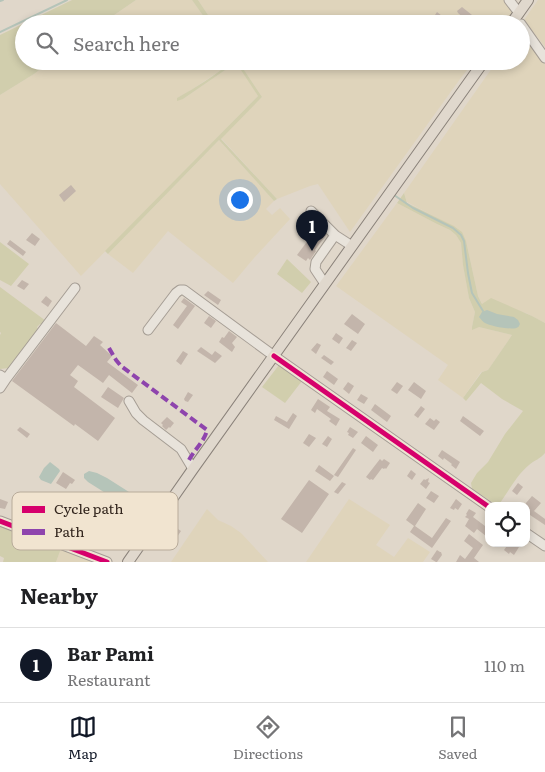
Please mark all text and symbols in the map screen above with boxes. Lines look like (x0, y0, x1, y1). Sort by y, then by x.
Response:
search box (15, 15, 530, 70)
icon: search (33, 29, 61, 57)
text: Search here (73, 29, 180, 57)
your location (227, 187, 253, 213)
pin: 1 (296, 210, 328, 251)
legend (12, 492, 178, 550)
text: Cycle path (54, 498, 123, 518)
map controls (485, 502, 530, 547)
button: locate (485, 502, 530, 547)
text: Path (54, 521, 84, 541)
text: Nearby (20, 579, 98, 610)
text: Bar Pami (67, 639, 154, 667)
text: 1 (33, 653, 39, 677)
text: 110 m (484, 653, 525, 677)
text: Restaurant (67, 667, 151, 691)
tab: Map (68, 713, 98, 763)
tab: Directions (233, 713, 303, 763)
tab: Saved (438, 713, 477, 763)

